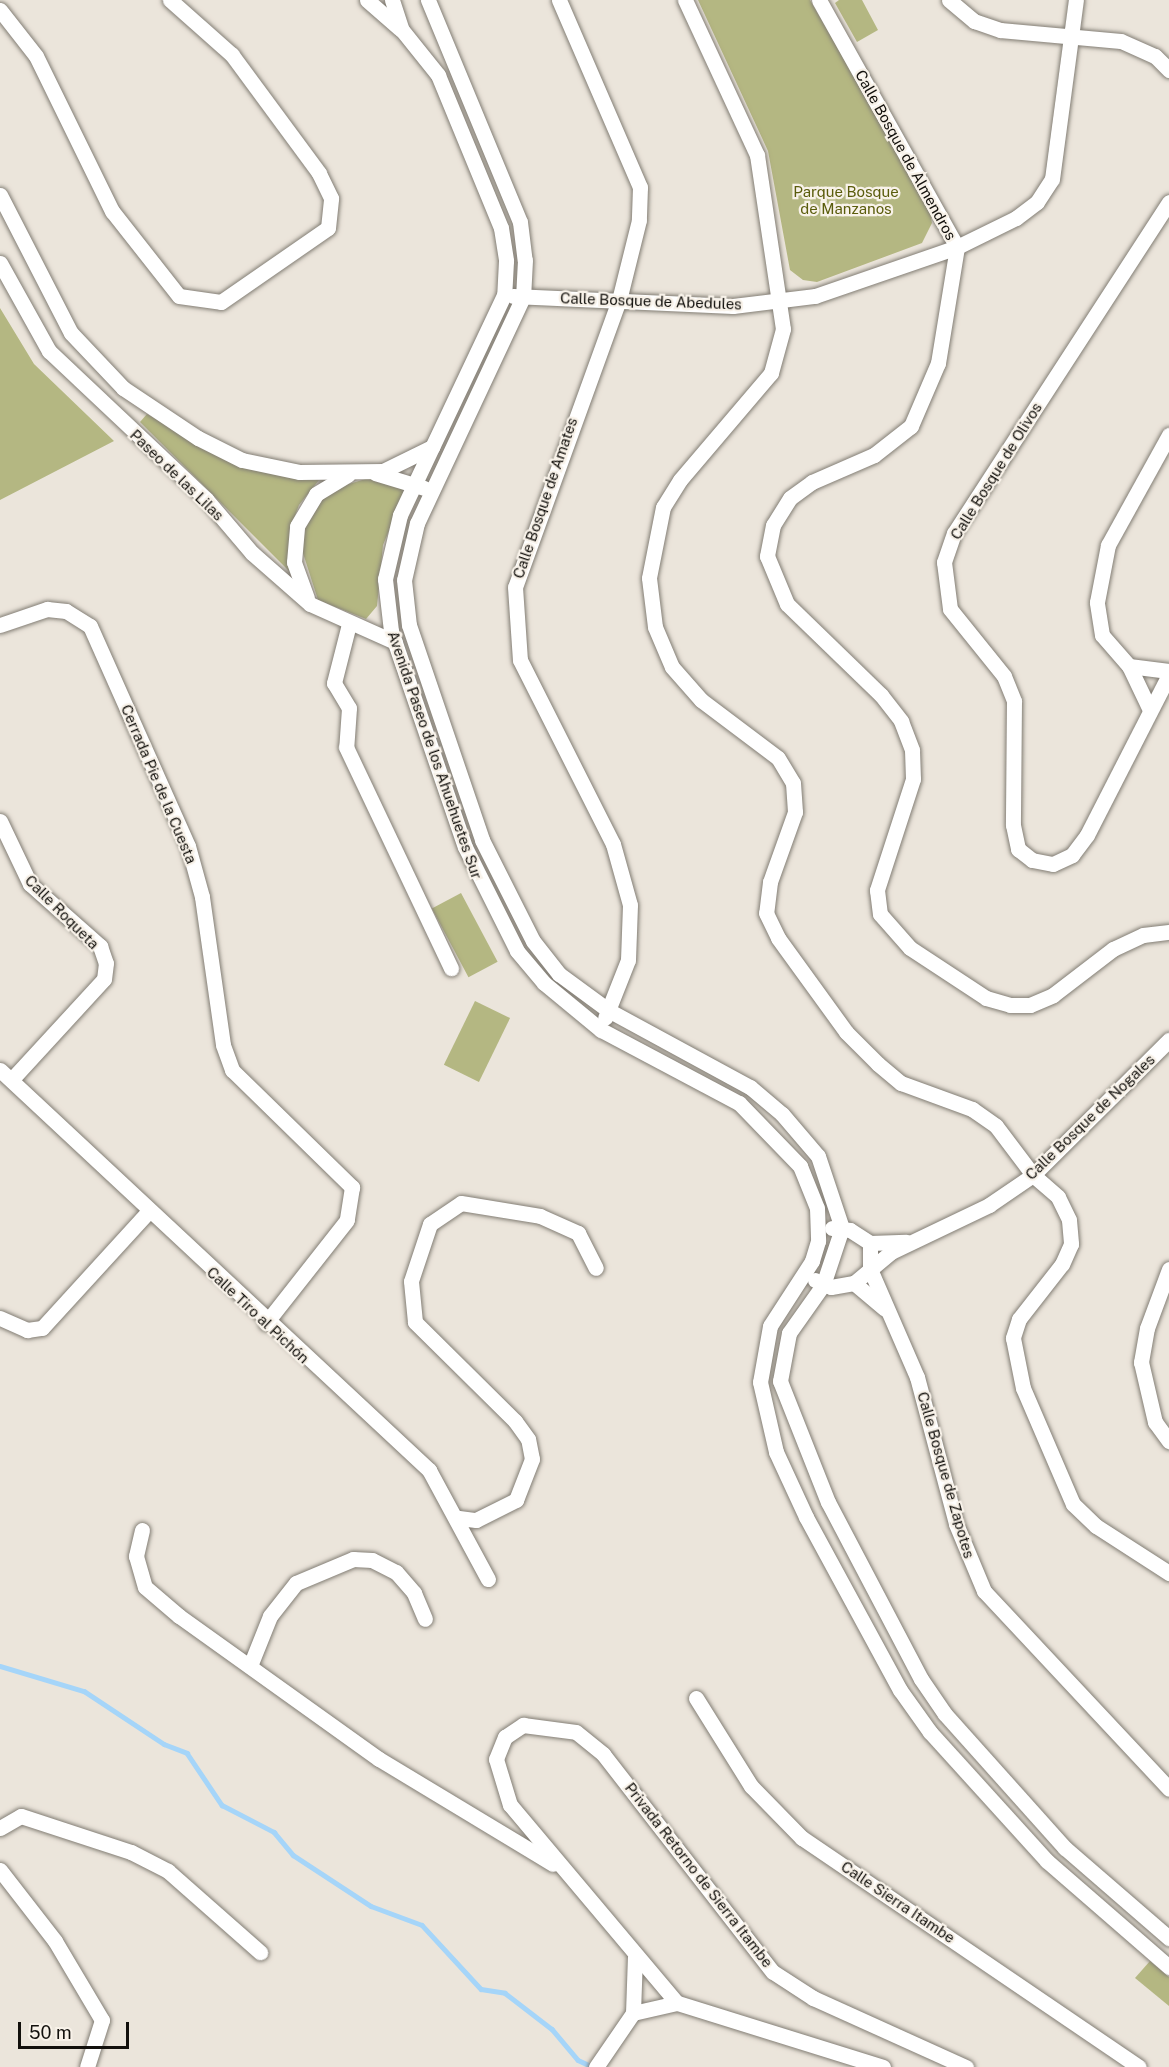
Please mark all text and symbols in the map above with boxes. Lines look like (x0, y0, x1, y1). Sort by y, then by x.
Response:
street label: Calle Bosque de Almendros (852, 67, 960, 243)
park label: Parque Bosque de Manzanos (793, 182, 899, 217)
street label: Calle Bosque de Abedules (560, 289, 742, 313)
street label: Calle Bosque de Olivos (946, 399, 1046, 543)
street label: Calle Bosque de Amates (509, 415, 581, 581)
street label: Paseo de las Lilas (126, 426, 228, 524)
street label: Avenida Paseo de los Ahuehuetes Sur (384, 628, 486, 882)
street label: Cerrada Pie de la Cuesta (117, 702, 201, 866)
street label: Calle Roqueta (21, 871, 103, 953)
street label: Calle Bosque de Nogales (1021, 1050, 1159, 1184)
street label: Calle Tiro al Pichón (203, 1263, 313, 1367)
street label: Calle Bosque de Zapotes (914, 1389, 978, 1561)
street label: Privada Retorno de Sierra Itambe (621, 1779, 777, 1971)
street label: Calle Sierra Itambe (838, 1857, 958, 1947)
scale bar (21, 2010, 132, 2048)
text: 50 m (29, 2022, 72, 2043)

